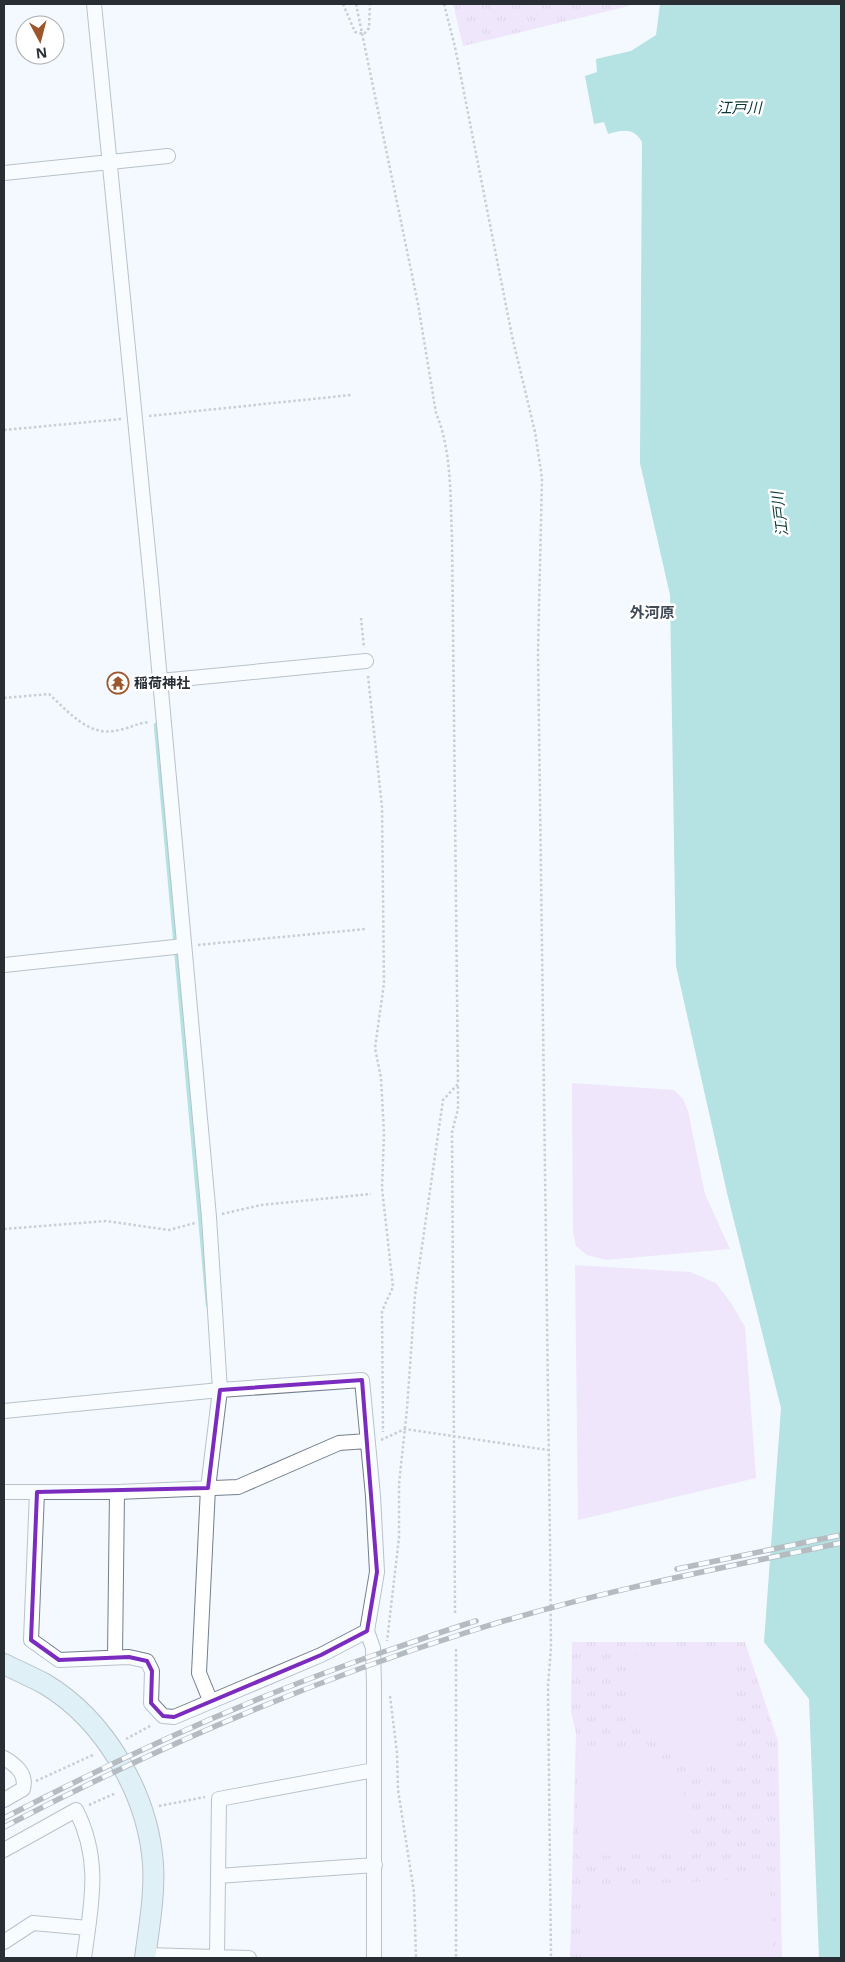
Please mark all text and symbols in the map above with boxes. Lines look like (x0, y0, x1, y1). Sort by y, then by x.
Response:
north arrow (15, 15, 65, 65)
text: N (35, 43, 48, 64)
water label: 江戸川 (716, 97, 763, 117)
water label: 江戸川 (766, 489, 792, 538)
district label: 外河原 (629, 602, 675, 622)
temple icon: 稲荷神社 (106, 671, 130, 695)
place label: 稲荷神社 (134, 673, 190, 692)

